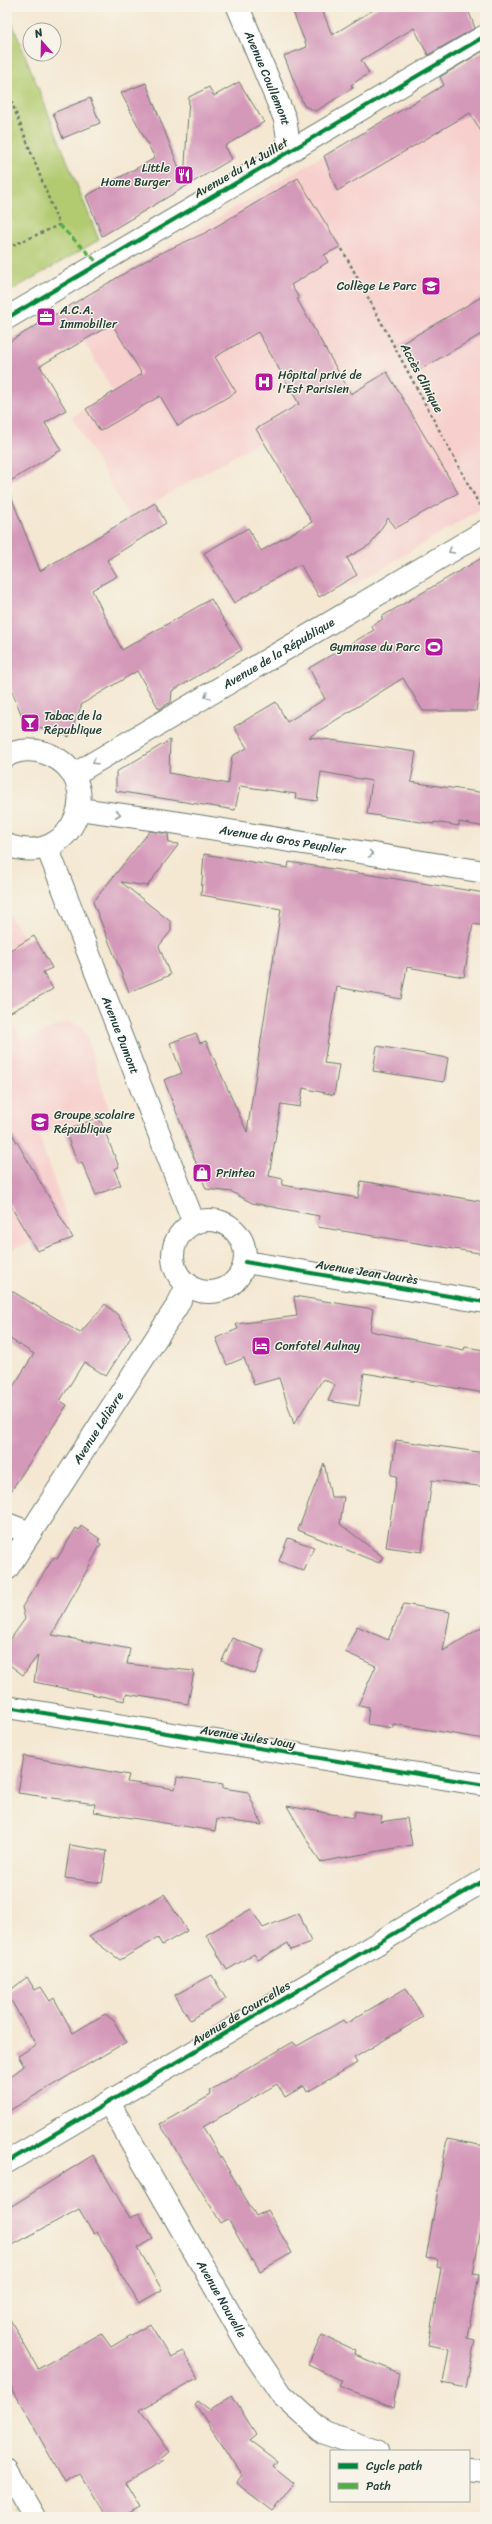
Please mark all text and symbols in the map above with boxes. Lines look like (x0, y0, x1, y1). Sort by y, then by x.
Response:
north arrow (22, 22, 62, 62)
text: N (31, 23, 46, 44)
street label: Avenue Coullemont (238, 26, 297, 127)
street label: Avenue du 14 Juillet (189, 131, 294, 205)
place label: Little Home Burger (101, 157, 171, 193)
restaurant icon: Little Home Burger (173, 164, 195, 186)
place label: Collège Le Parc (337, 275, 417, 297)
school or university icon: Collège Le Parc (420, 275, 442, 297)
place label: A.C.A. Immobilier (59, 299, 118, 335)
office icon: A.C.A. Immobilier (35, 306, 57, 328)
street label: Accès Clinique (394, 338, 450, 417)
place label: Hôpital privé de l'Est Parisien (278, 364, 362, 400)
hospital icon: Hôpital privé de l'Est Parisien (253, 371, 275, 393)
one-way arrow (448, 546, 455, 553)
street label: Avenue de la République (217, 611, 339, 696)
place label: Gymnase du Parc (330, 636, 420, 658)
sports icon: Gymnase du Parc (423, 636, 445, 658)
one-way arrow (204, 691, 211, 698)
place label: Tabac de la République (44, 705, 102, 741)
bar icon: Tabac de la République (19, 712, 41, 734)
one-way arrow (92, 757, 99, 765)
one-way arrow (115, 810, 121, 819)
street label: Avenue du Gros Peuplier (217, 819, 349, 861)
one-way arrow (368, 849, 374, 858)
street label: Avenue Dumont (95, 992, 146, 1077)
place label: Groupe scolaire République (54, 1104, 135, 1140)
school or university icon: Groupe scolaire République (29, 1111, 51, 1133)
shop icon: Printea (191, 1162, 213, 1184)
place label: Printea (216, 1162, 255, 1184)
street label: Avenue Jean Jaurès (313, 1253, 420, 1291)
hotel icon: Confotel Aulnay (250, 1335, 272, 1357)
place label: Confotel Aulnay (275, 1335, 361, 1357)
street label: Avenue Lelièvre (66, 1387, 130, 1469)
street label: Avenue Jules Jouy (198, 1718, 298, 1755)
street label: Avenue de Courcelles (186, 1974, 295, 2052)
street label: Avenue Nouvelle (190, 2255, 253, 2342)
legend (330, 2450, 470, 2502)
text: Cycle path (366, 2455, 422, 2477)
text: Path (366, 2475, 391, 2497)

